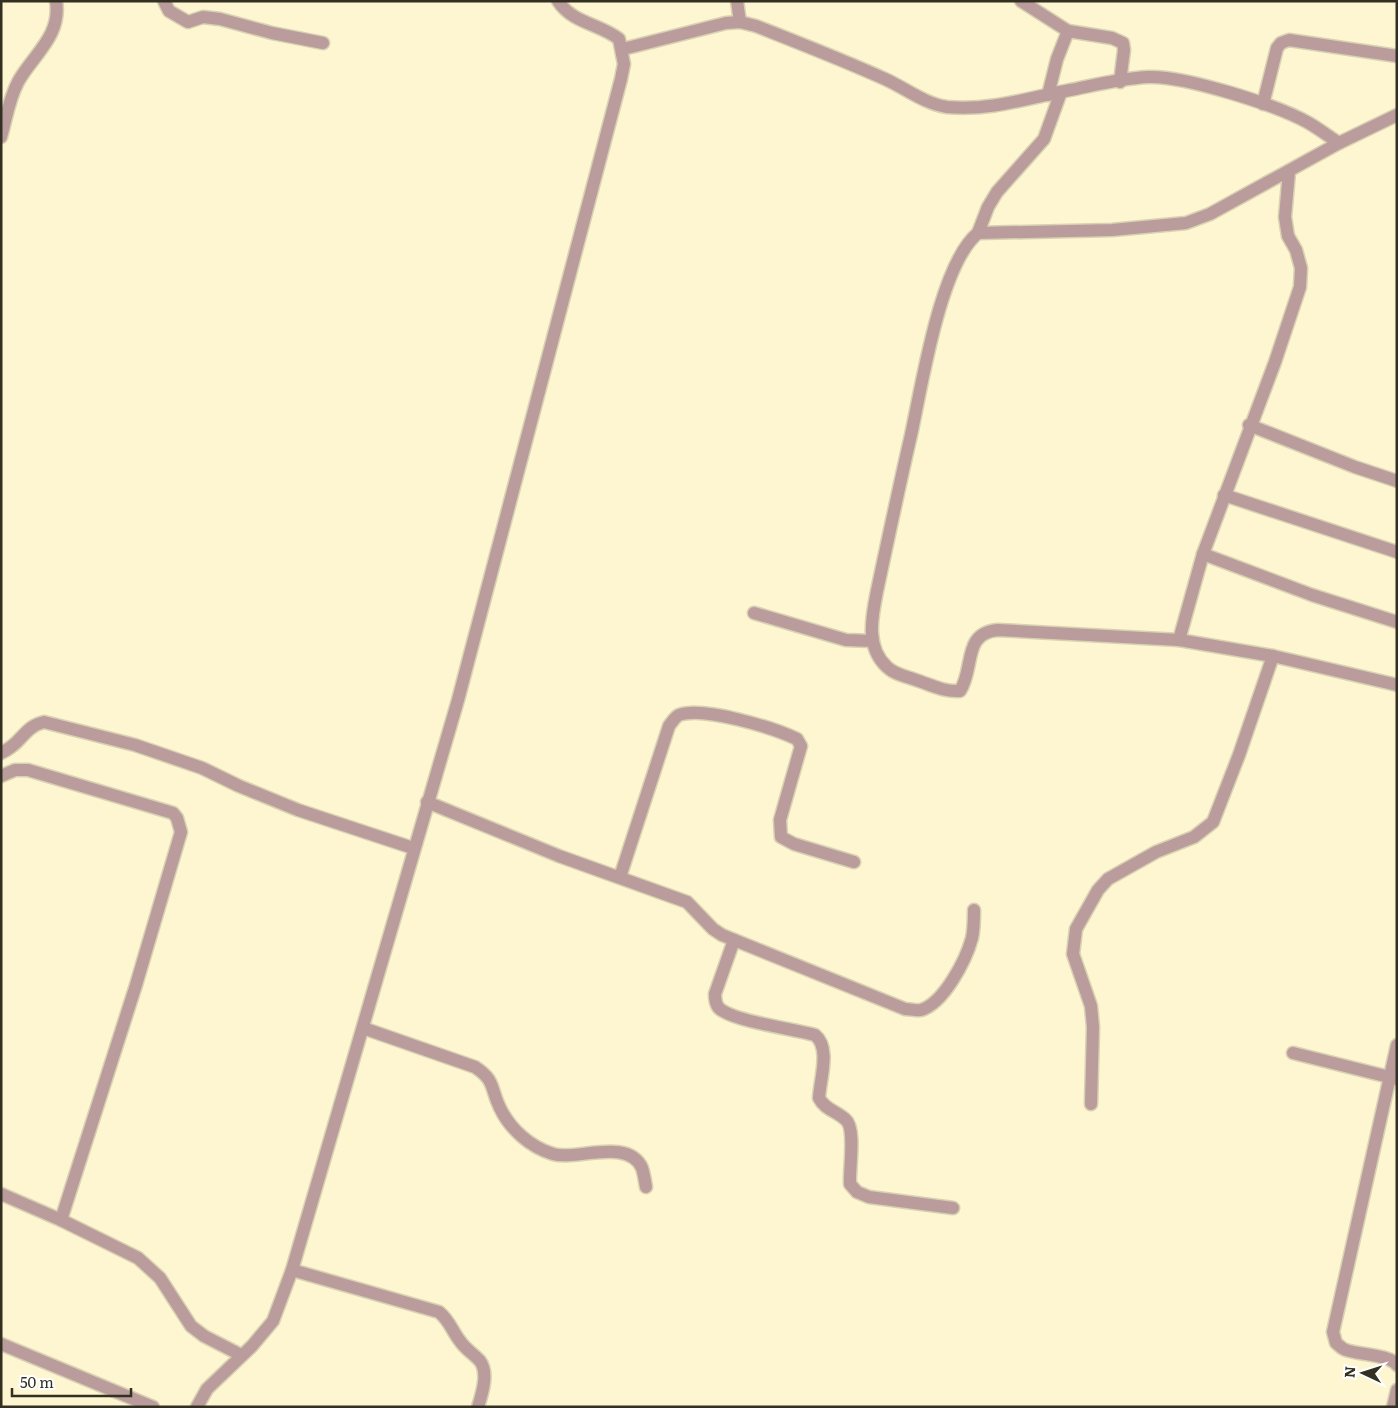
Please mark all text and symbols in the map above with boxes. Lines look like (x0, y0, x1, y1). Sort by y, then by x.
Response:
north arrow (1338, 1348, 1388, 1398)
text: N (1339, 1365, 1359, 1379)
scale bar (12, 1366, 131, 1398)
text: 50 m (20, 1370, 54, 1393)

